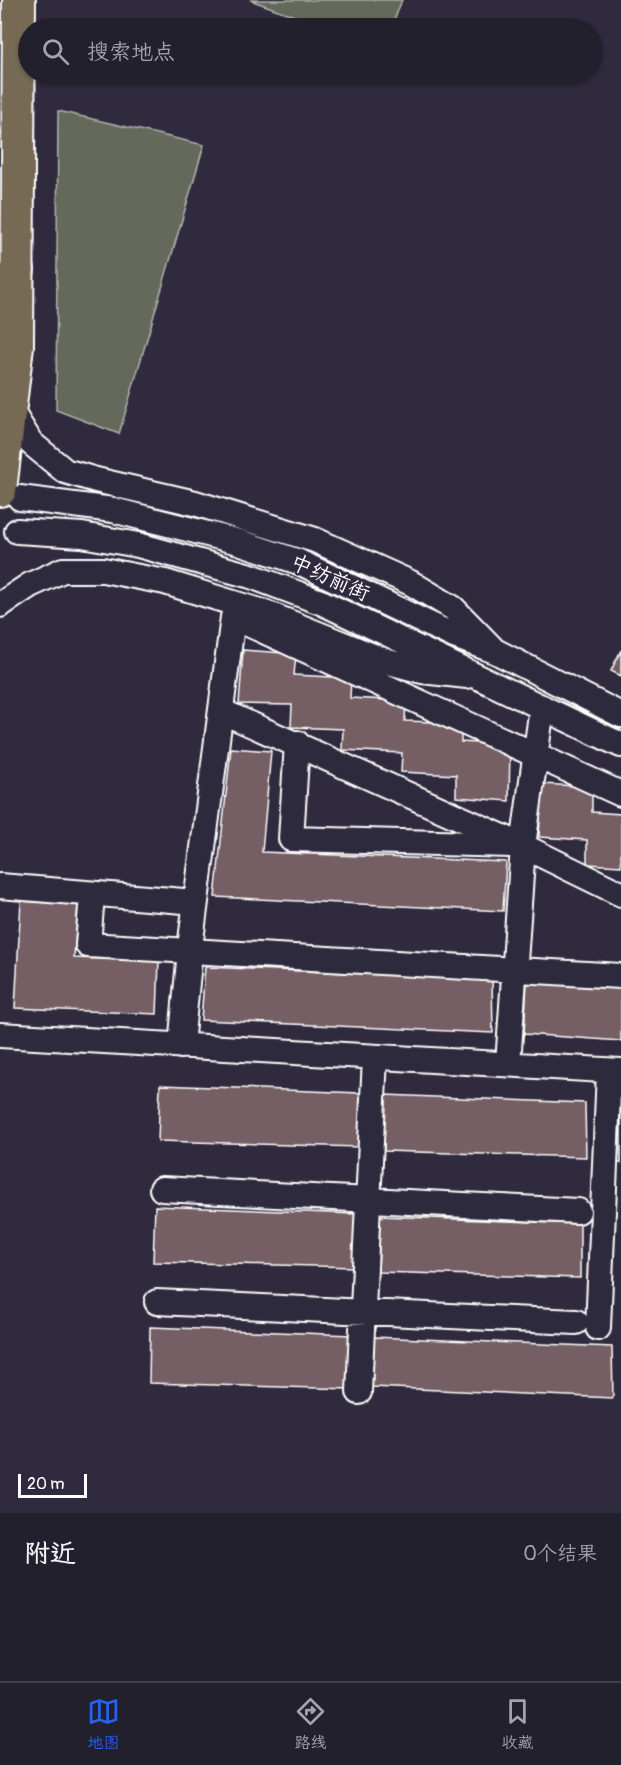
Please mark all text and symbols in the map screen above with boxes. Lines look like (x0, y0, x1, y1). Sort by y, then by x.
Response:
search box (18, 18, 603, 84)
icon: search (39, 35, 72, 68)
text: 搜索地点 (87, 38, 175, 66)
street label: 中纺前街 (286, 549, 374, 607)
scale bar (18, 1471, 87, 1498)
text: 20 m (27, 1474, 65, 1494)
text: 附近 (24, 1538, 76, 1570)
text: 0个结果 (523, 1541, 597, 1566)
tab: 地图 (87, 1695, 120, 1753)
tab: 路线 (294, 1695, 327, 1753)
tab: 收藏 (501, 1695, 534, 1753)

